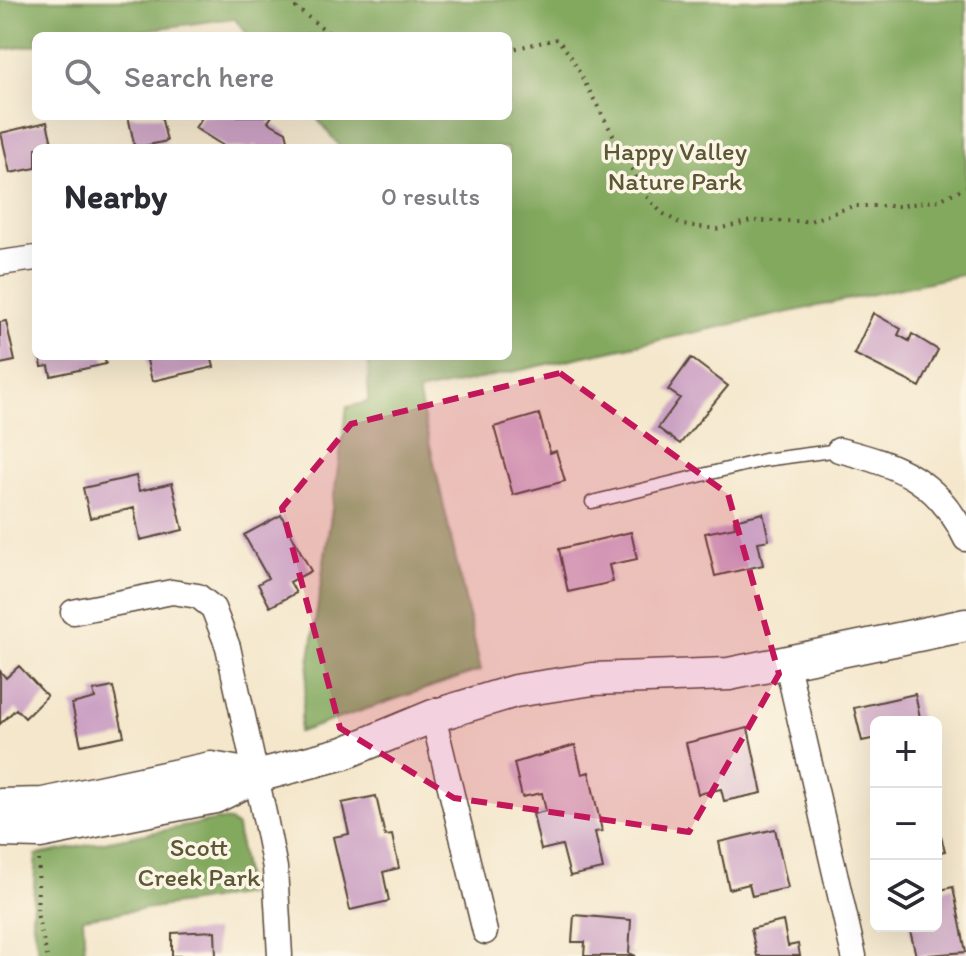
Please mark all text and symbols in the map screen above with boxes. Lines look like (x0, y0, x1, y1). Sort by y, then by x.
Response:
search box (32, 32, 512, 120)
icon: search (60, 54, 104, 98)
text: Search here (124, 58, 274, 95)
park label: Happy Valley Nature Park (603, 135, 747, 197)
text: Nearby (64, 176, 167, 217)
text: 0 results (381, 180, 480, 212)
map controls (870, 716, 942, 932)
button: + (870, 716, 942, 788)
button: − (870, 788, 942, 860)
park label: Scott Creek Park (138, 831, 261, 893)
button: layers (870, 860, 942, 932)

